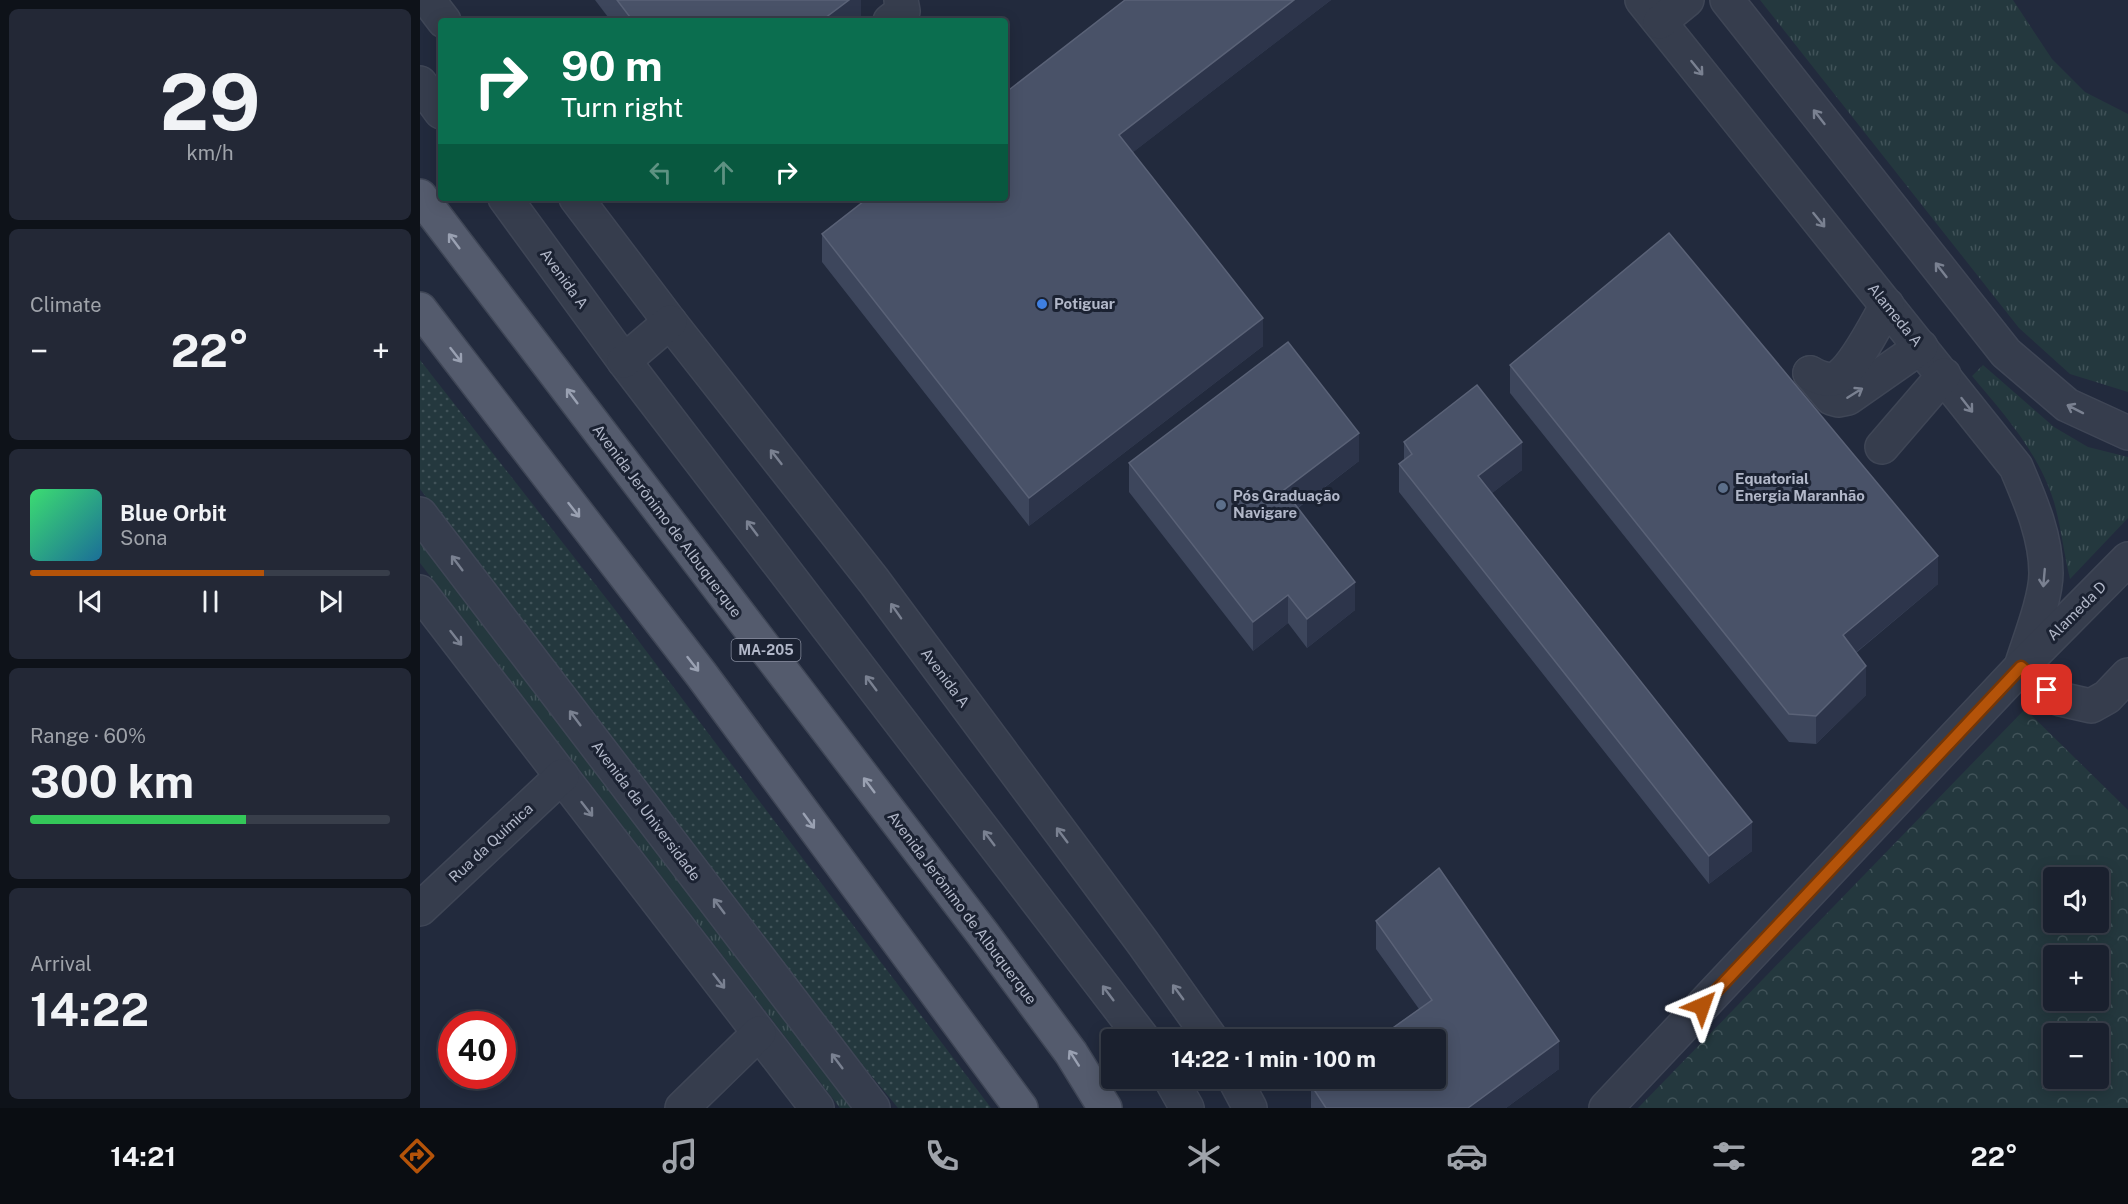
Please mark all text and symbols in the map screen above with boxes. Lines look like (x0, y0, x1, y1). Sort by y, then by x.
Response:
text: 90 m (561, 41, 663, 90)
icon: right (462, 42, 540, 120)
text: 29 (160, 56, 260, 148)
one-way arrow (1690, 60, 1703, 76)
text: Turn right (561, 91, 684, 123)
one-way arrow (1813, 109, 1826, 125)
text: km/h (186, 141, 234, 165)
icon: left (644, 156, 677, 189)
icon: ahead (707, 156, 740, 189)
icon: right (770, 156, 803, 189)
one-way arrow (1812, 212, 1825, 228)
one-way arrow (448, 233, 461, 249)
street label: Avenida A (537, 246, 592, 312)
one-way arrow (1934, 262, 1947, 278)
street label: Alameda A (1865, 280, 1926, 350)
text: Climate (30, 293, 102, 317)
place label: Potiguar (1054, 295, 1115, 312)
marker: Potiguar (1035, 297, 1049, 311)
text: 22° (171, 324, 249, 377)
text: − (30, 332, 48, 370)
text: + (372, 332, 390, 370)
one-way arrow (449, 347, 462, 363)
one-way arrow (1846, 387, 1863, 399)
one-way arrow (566, 389, 579, 405)
one-way arrow (1961, 396, 1974, 412)
one-way arrow (2067, 403, 2084, 415)
street label: Avenida Jerônimo de Albuquerque (589, 421, 745, 620)
one-way arrow (770, 449, 783, 465)
place label: Equatorial Energia Maranhão (1735, 470, 1865, 504)
marker: Equatorial Energia Maranhão (1716, 481, 1730, 495)
place label: Pós Graduação Navigare (1233, 487, 1340, 521)
marker: Pós Graduação Navigare (1214, 498, 1228, 512)
text: Blue Orbit (120, 500, 227, 526)
one-way arrow (568, 502, 581, 518)
one-way arrow (746, 521, 759, 537)
text: Sona (120, 526, 167, 550)
one-way arrow (451, 555, 463, 571)
one-way arrow (2038, 567, 2049, 587)
street label: Alameda D (2044, 578, 2110, 644)
icon: previous (74, 585, 107, 618)
icon: pause (194, 585, 227, 618)
icon: next (314, 585, 347, 618)
one-way arrow (890, 604, 902, 620)
one-way arrow (449, 630, 462, 646)
road number: MA-205 (732, 639, 800, 661)
street label: Avenida A (918, 645, 973, 711)
one-way arrow (687, 656, 700, 672)
pin (2021, 664, 2072, 715)
icon: arrive (2030, 673, 2063, 706)
one-way arrow (865, 676, 877, 692)
one-way arrow (569, 710, 582, 726)
text: Range · 60% (30, 724, 146, 748)
street label: Avenida da Universidade (588, 738, 704, 884)
text: 300 km (30, 755, 194, 808)
one-way arrow (862, 777, 875, 793)
street label: Rua da Química (445, 800, 536, 886)
one-way arrow (581, 801, 594, 817)
street label: Avenida Jerônimo de Albuquerque (884, 808, 1040, 1007)
one-way arrow (803, 813, 816, 829)
one-way arrow (1056, 827, 1069, 843)
one-way arrow (983, 831, 996, 847)
map controls (2043, 867, 2109, 1089)
button: sound (2043, 867, 2109, 933)
one-way arrow (713, 899, 725, 915)
button: + (2043, 945, 2109, 1011)
text: Arrival (30, 952, 92, 976)
one-way arrow (712, 972, 725, 988)
position arrow (1670, 974, 1734, 1038)
text: 14:22 (30, 983, 149, 1036)
one-way arrow (1172, 984, 1184, 1000)
one-way arrow (1102, 985, 1115, 1001)
speed limit sign: 40 (438, 1011, 516, 1089)
button: − (2043, 1023, 2109, 1089)
text: 14:22 · 1 min · 100 m (1171, 1046, 1376, 1072)
one-way arrow (1068, 1050, 1081, 1067)
one-way arrow (831, 1054, 843, 1070)
icon: directions (396, 1135, 438, 1177)
icon: music (659, 1135, 701, 1177)
icon: phone (921, 1135, 963, 1177)
icon: climate (1183, 1135, 1225, 1177)
icon: car (1446, 1135, 1488, 1177)
icon: filters (1708, 1135, 1750, 1177)
text: 14:21 (110, 1140, 176, 1172)
text: 22° (1971, 1140, 2018, 1172)

